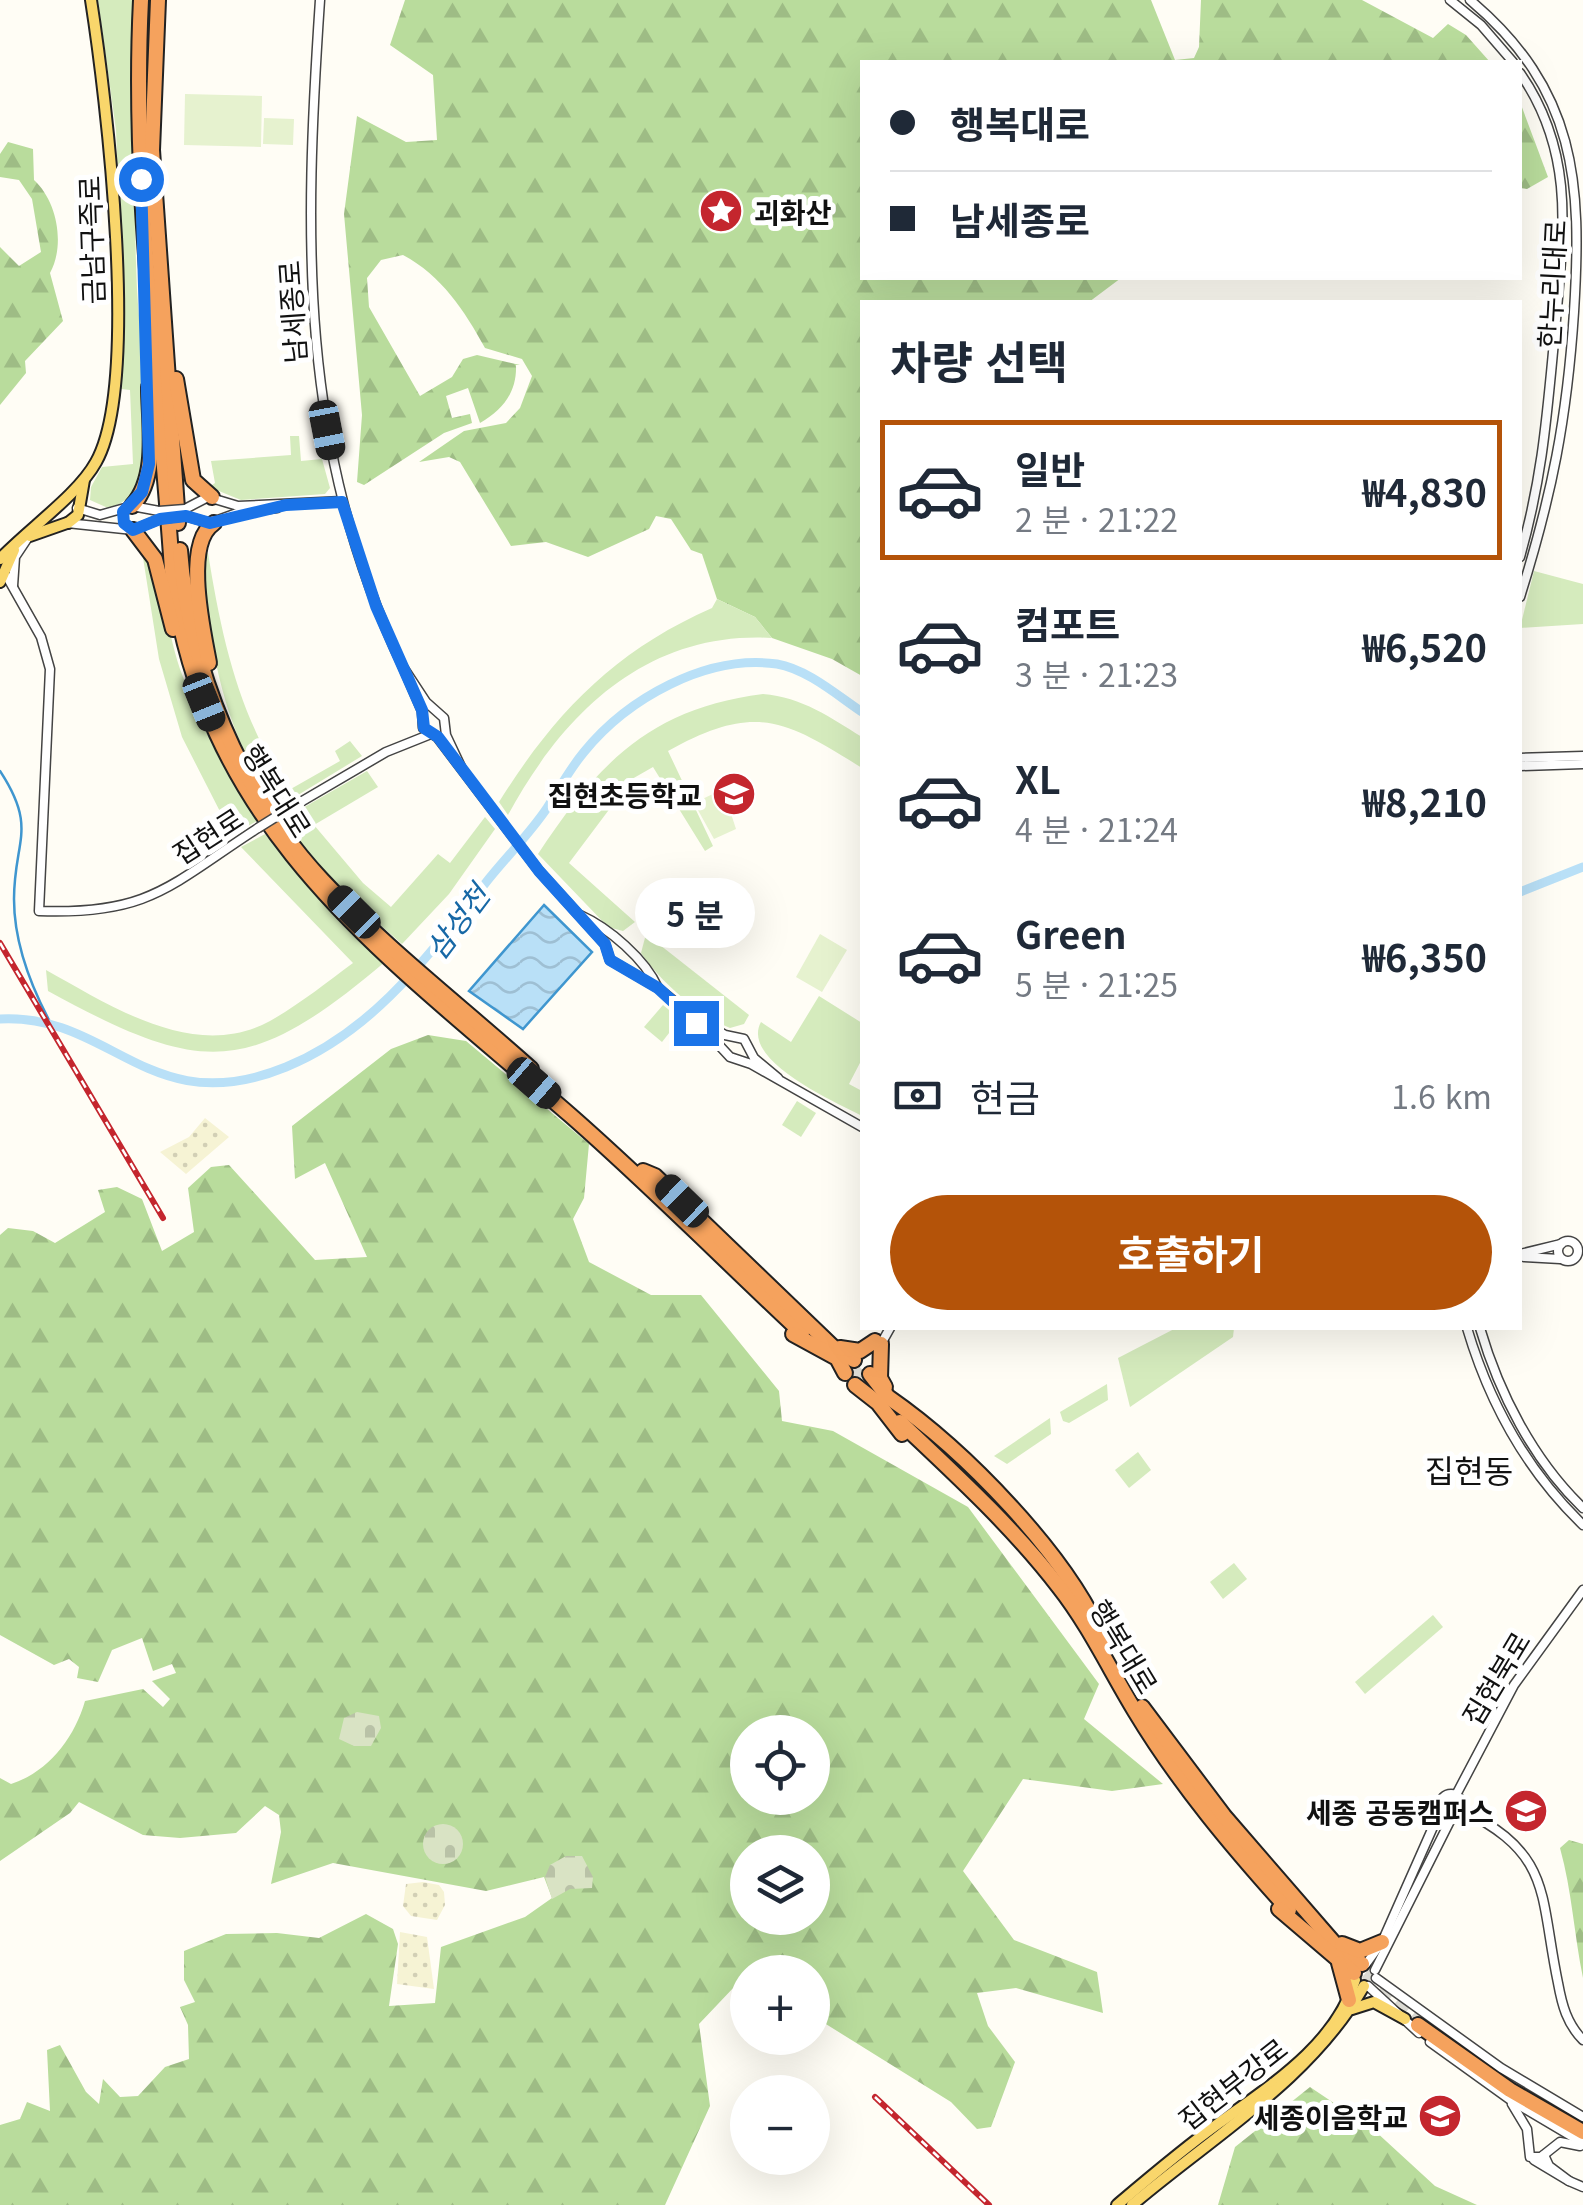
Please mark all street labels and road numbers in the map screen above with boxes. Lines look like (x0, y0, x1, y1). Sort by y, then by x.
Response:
street label: 금남구즉로 (68, 175, 112, 305)
street label: 한누리대로 (1528, 219, 1574, 349)
street label: 남세종로 (267, 259, 315, 365)
street label: 행복대로 (234, 736, 322, 844)
street label: 집현로 (164, 797, 250, 873)
street label: 행복대로 (1081, 1592, 1169, 1700)
street label: 집현북로 (1451, 1624, 1539, 1732)
street label: 집현부강로 (1169, 2028, 1295, 2138)

